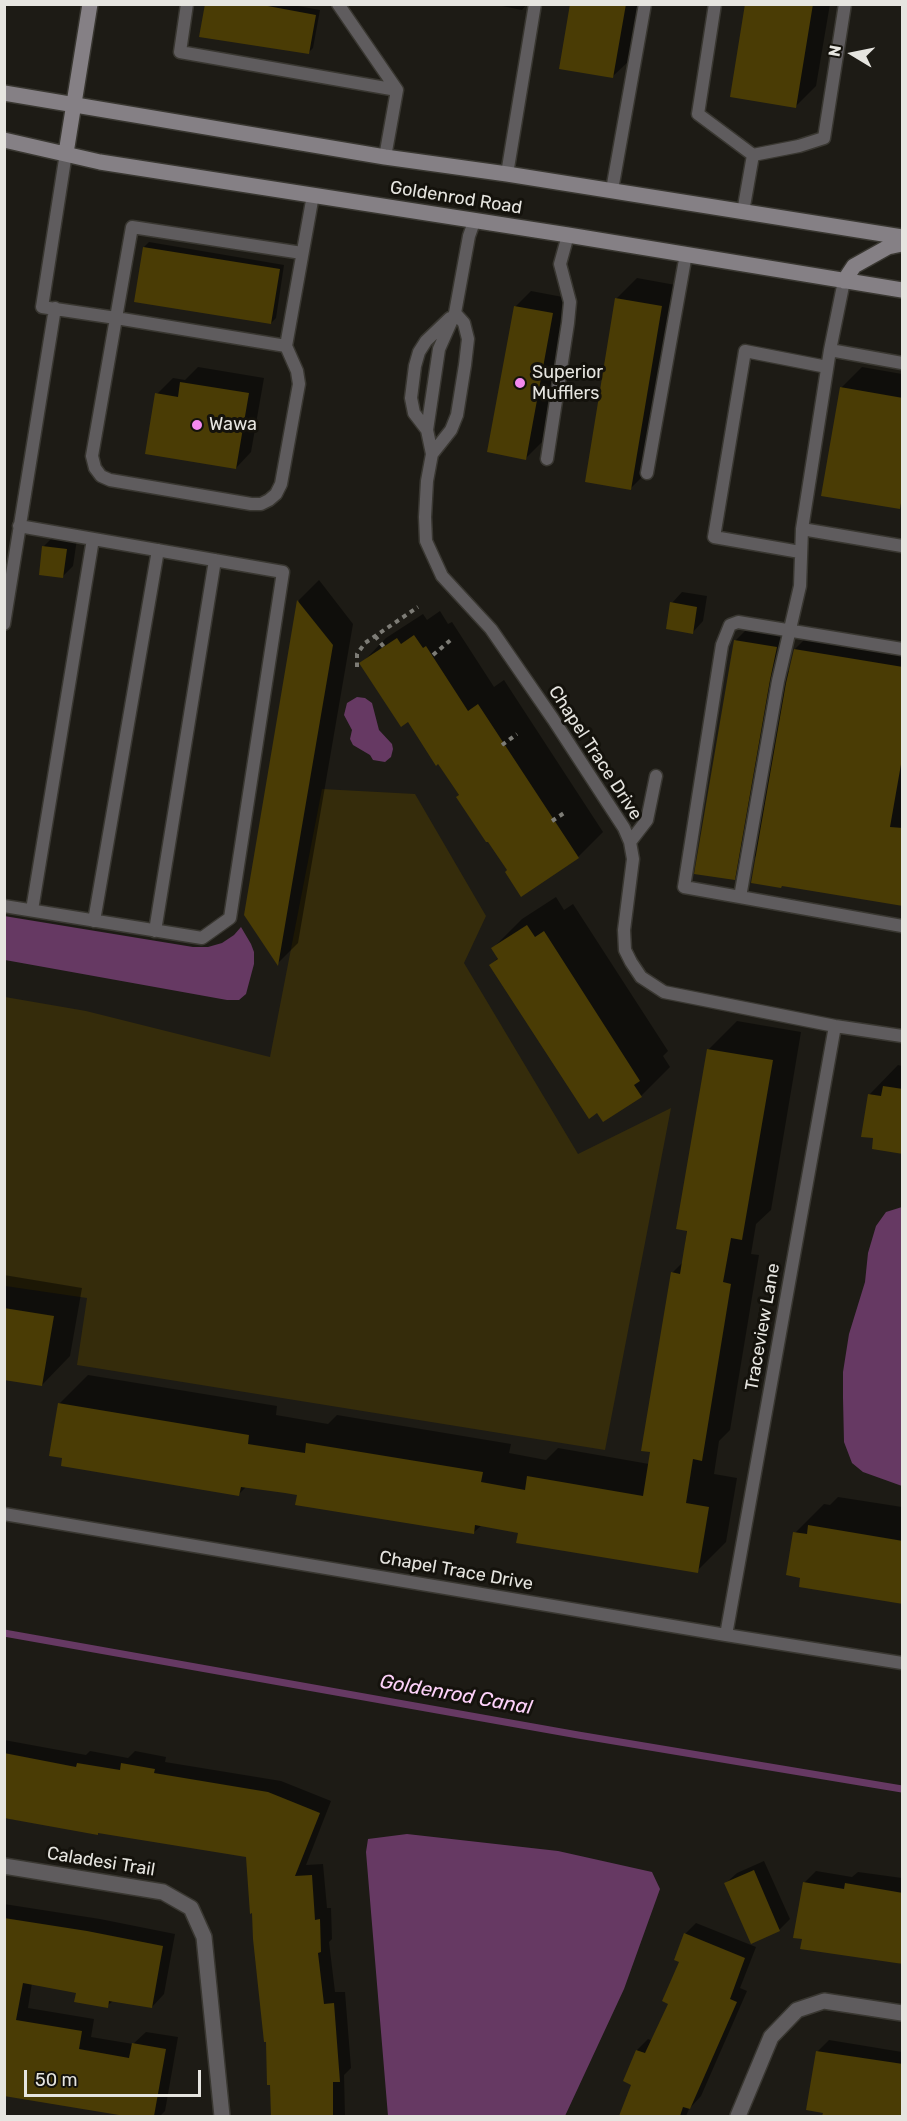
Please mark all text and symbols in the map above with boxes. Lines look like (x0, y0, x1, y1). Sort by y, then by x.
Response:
north arrow (823, 24, 883, 84)
text: N (824, 43, 845, 58)
street label: Goldenrod Road (388, 177, 524, 219)
place label: Superior Mufflers (532, 362, 603, 404)
marker: Superior Mufflers (513, 376, 527, 390)
place label: Wawa (209, 414, 257, 436)
marker: Wawa (190, 418, 204, 432)
street label: Chapel Trace Drive (544, 682, 646, 824)
street label: Traceview Lane (741, 1261, 785, 1393)
street label: Chapel Trace Drive (377, 1547, 535, 1595)
water label: Goldenrod Canal (378, 1670, 534, 1720)
street label: Caladesi Trail (45, 1843, 157, 1881)
scale bar (27, 2058, 204, 2096)
text: 50 m (35, 2069, 78, 2091)

